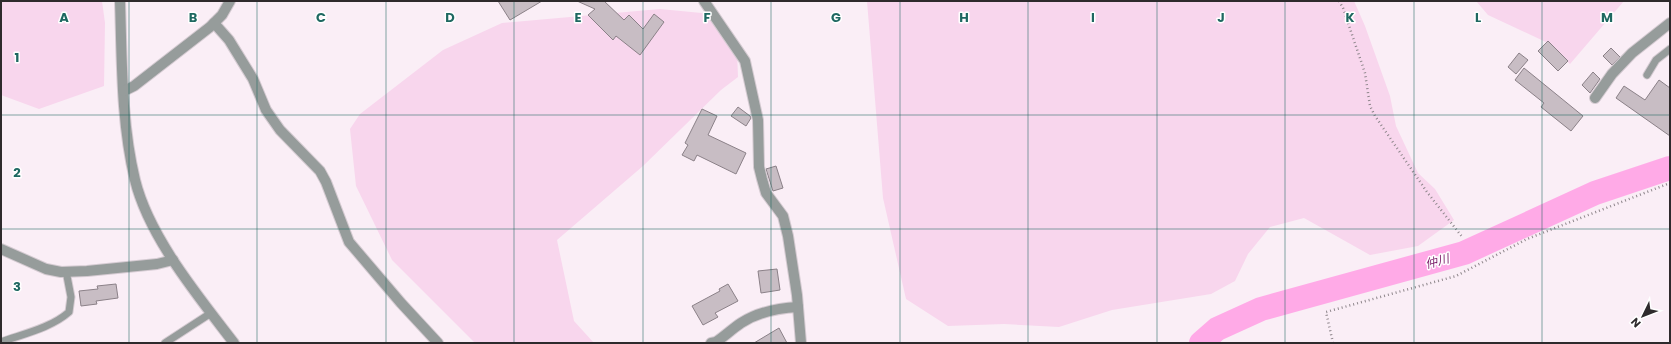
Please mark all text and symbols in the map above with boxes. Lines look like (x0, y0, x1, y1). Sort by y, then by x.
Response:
text: A (59, 8, 69, 27)
text: B (189, 8, 198, 27)
text: C (316, 8, 326, 27)
text: D (445, 8, 455, 27)
text: E (574, 8, 582, 27)
text: F (703, 8, 711, 27)
text: G (831, 8, 841, 27)
text: H (959, 8, 969, 27)
text: I (1091, 8, 1095, 27)
text: J (1217, 8, 1225, 27)
text: K (1345, 8, 1355, 27)
text: L (1475, 8, 1481, 27)
text: M (1601, 8, 1613, 27)
text: 1 (15, 48, 19, 67)
text: 2 (13, 163, 21, 182)
water label: 仲川 (1423, 249, 1453, 272)
text: 3 (13, 277, 21, 296)
north arrow (1623, 296, 1663, 336)
text: N (1627, 314, 1644, 331)

